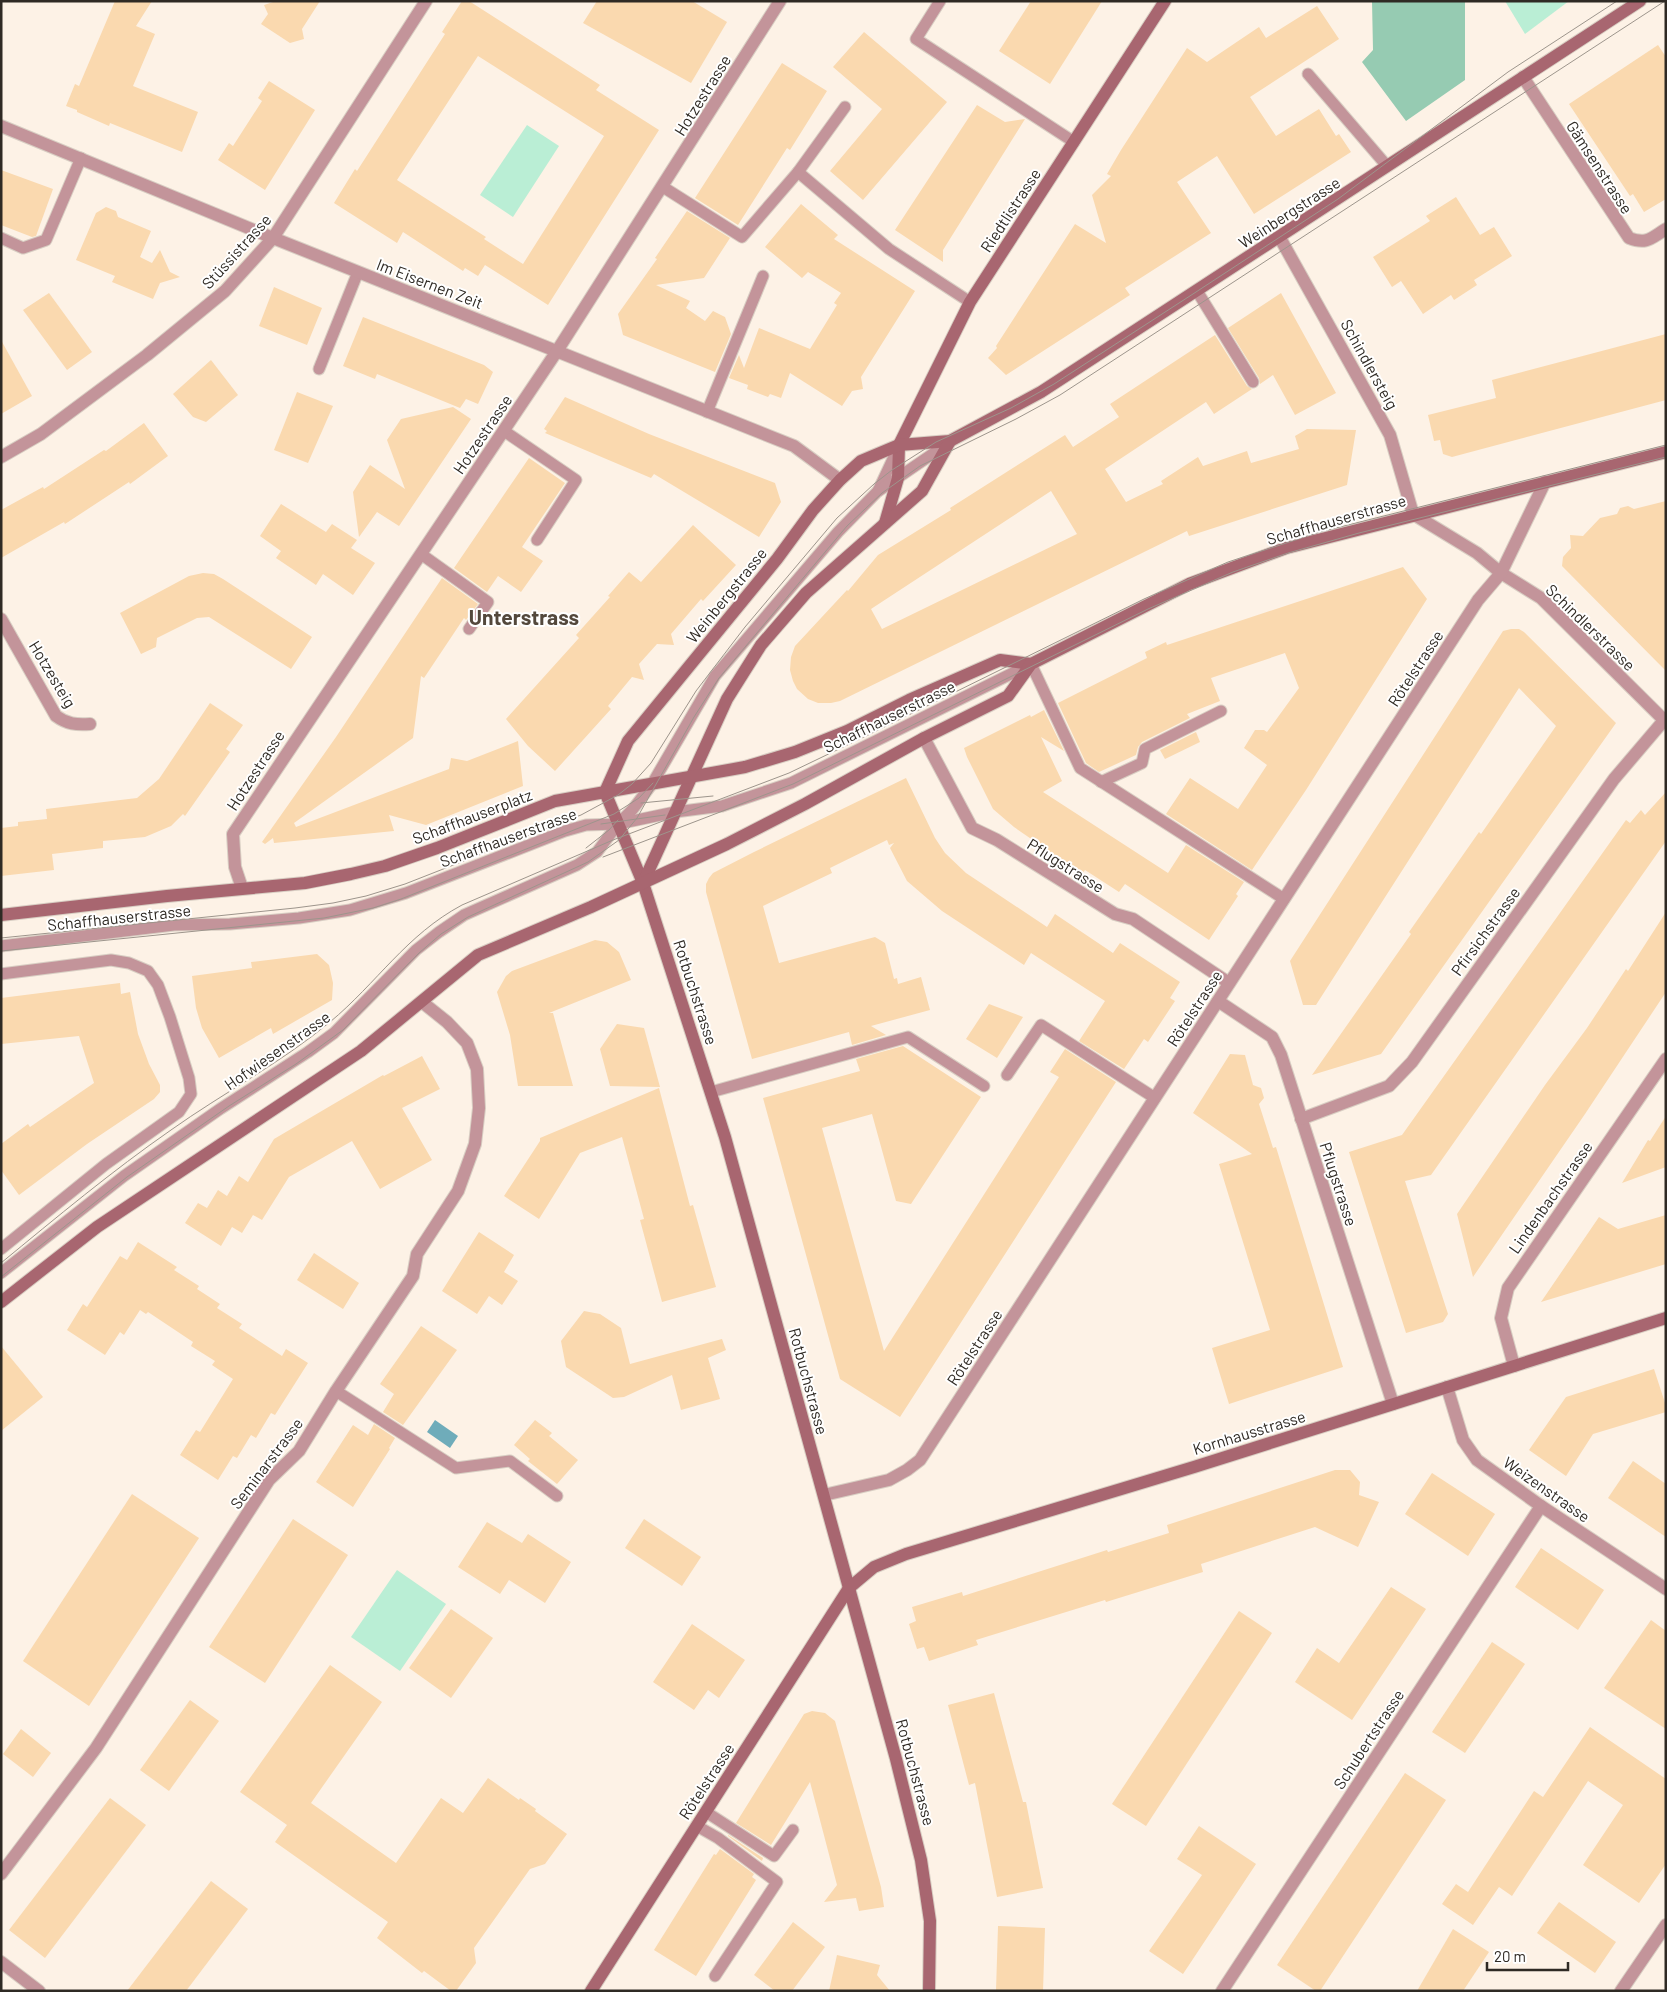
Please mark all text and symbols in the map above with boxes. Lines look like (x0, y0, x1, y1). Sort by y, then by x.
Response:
street label: Hotzestrasse (670, 51, 734, 139)
street label: Gämsenstrasse (1563, 117, 1637, 217)
street label: Riedtlistrasse (976, 165, 1044, 255)
street label: Weinbergstrasse (1235, 172, 1343, 252)
street label: Stüssistrasse (197, 210, 275, 292)
street label: Im Eisernen Zeit (374, 254, 486, 312)
street label: Schindlersteig (1337, 316, 1403, 412)
street label: Hotzestrasse (449, 391, 515, 477)
street label: Schaffhauserstrasse (1264, 490, 1408, 548)
street label: Weinbergstrasse (682, 544, 770, 646)
street label: Schindlerstrasse (1542, 580, 1640, 674)
district label: Unterstrass (469, 604, 579, 629)
street label: Rötelstrasse (1383, 626, 1447, 710)
street label: Hotzesteig (26, 637, 80, 711)
street label: Schaffhauserstrasse (820, 676, 958, 756)
street label: Hotzestrasse (222, 726, 288, 814)
street label: Schaffhauserplatz (409, 784, 535, 848)
street label: Schaffhauserstrasse (437, 803, 579, 871)
street label: Pflugstrasse (1024, 834, 1108, 896)
street label: Pfirsichstrasse (1446, 883, 1524, 979)
street label: Schaffhauserstrasse (46, 900, 192, 934)
street label: Rotbuchstrasse (670, 937, 722, 1047)
street label: Rötelstrasse (1162, 966, 1226, 1050)
street label: Hofwiesenstrasse (220, 1006, 334, 1094)
street label: Lindenbachstrasse (1504, 1137, 1596, 1257)
street label: Pflugstrasse (1317, 1140, 1361, 1228)
street label: Rötelstrasse (942, 1305, 1006, 1389)
street label: Rotbuchstrasse (786, 1326, 832, 1436)
street label: Kornhausstrasse (1190, 1406, 1308, 1458)
street label: Seminarstrasse (226, 1414, 306, 1512)
street label: Weizenstrasse (1500, 1452, 1594, 1526)
street label: Schubertstrasse (1329, 1686, 1407, 1792)
street label: Rotbuchstrasse (893, 1717, 939, 1827)
street label: Rötelstrasse (674, 1739, 738, 1823)
scale bar (1487, 1940, 1568, 1972)
text: 20 m (1494, 1947, 1526, 1965)

